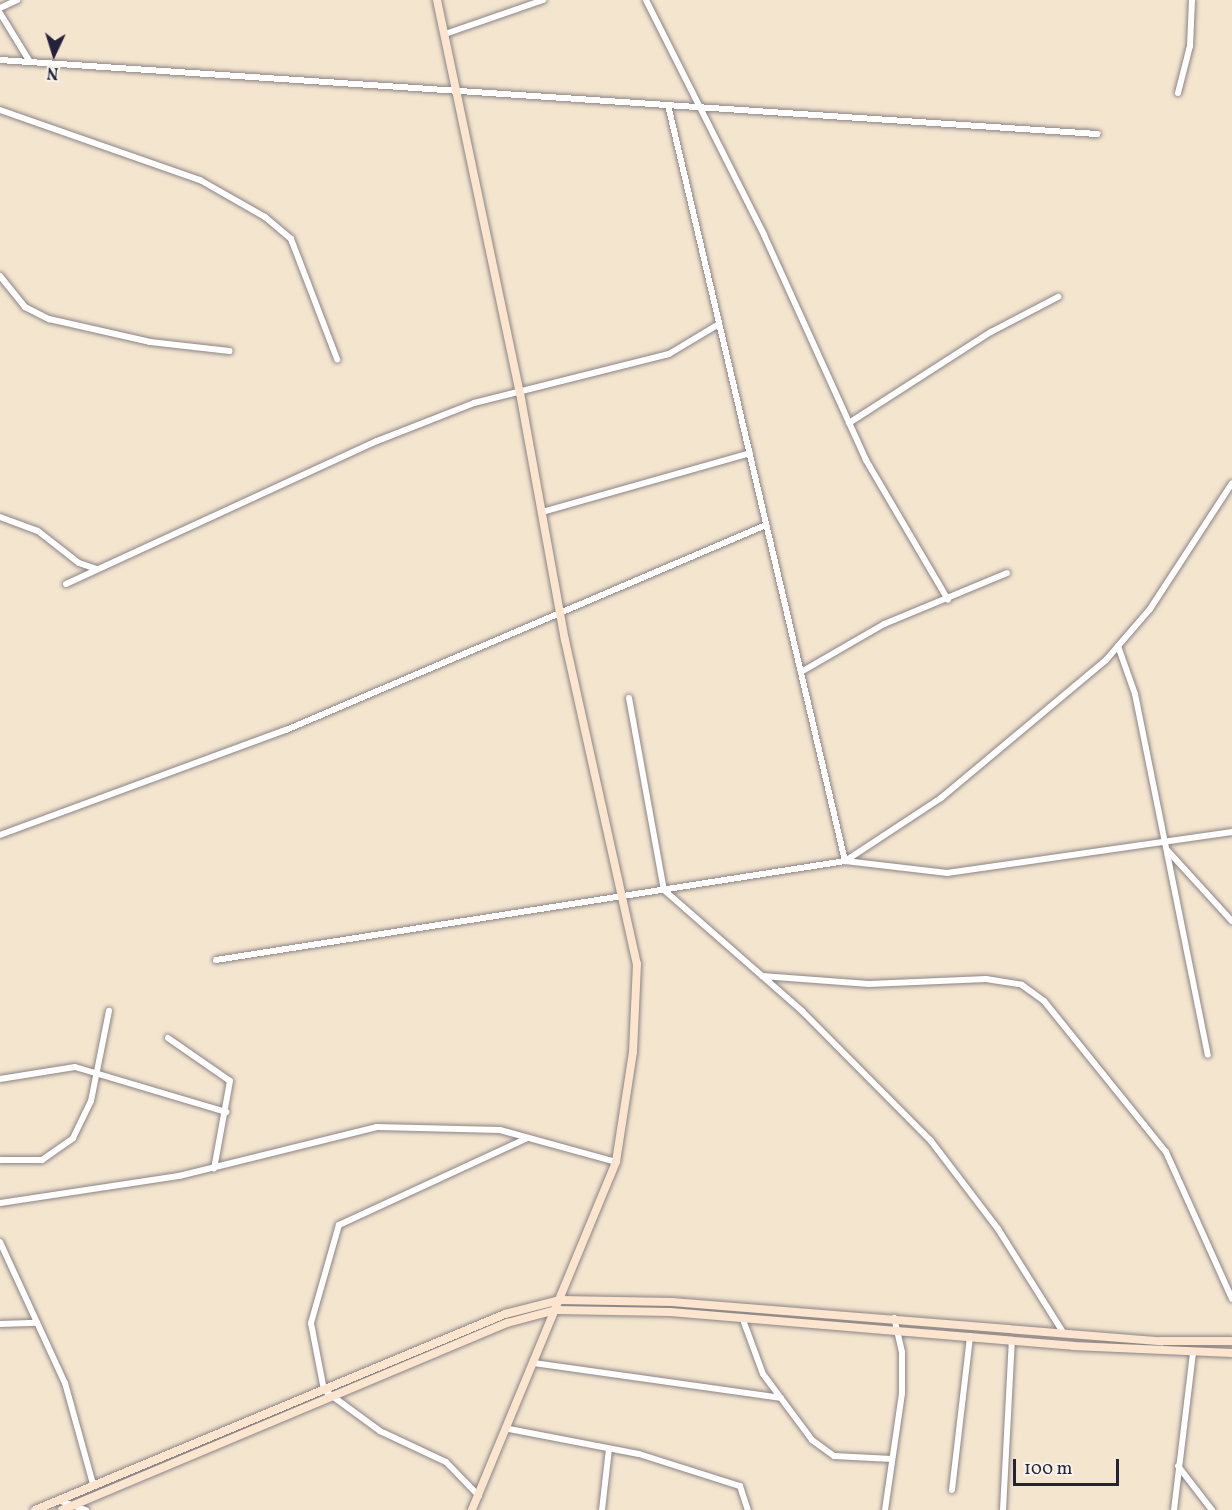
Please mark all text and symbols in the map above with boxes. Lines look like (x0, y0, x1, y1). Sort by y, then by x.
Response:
north arrow (24, 24, 84, 84)
text: N (46, 61, 59, 83)
scale bar (1016, 1447, 1122, 1485)
text: 100 m (1024, 1457, 1073, 1482)

